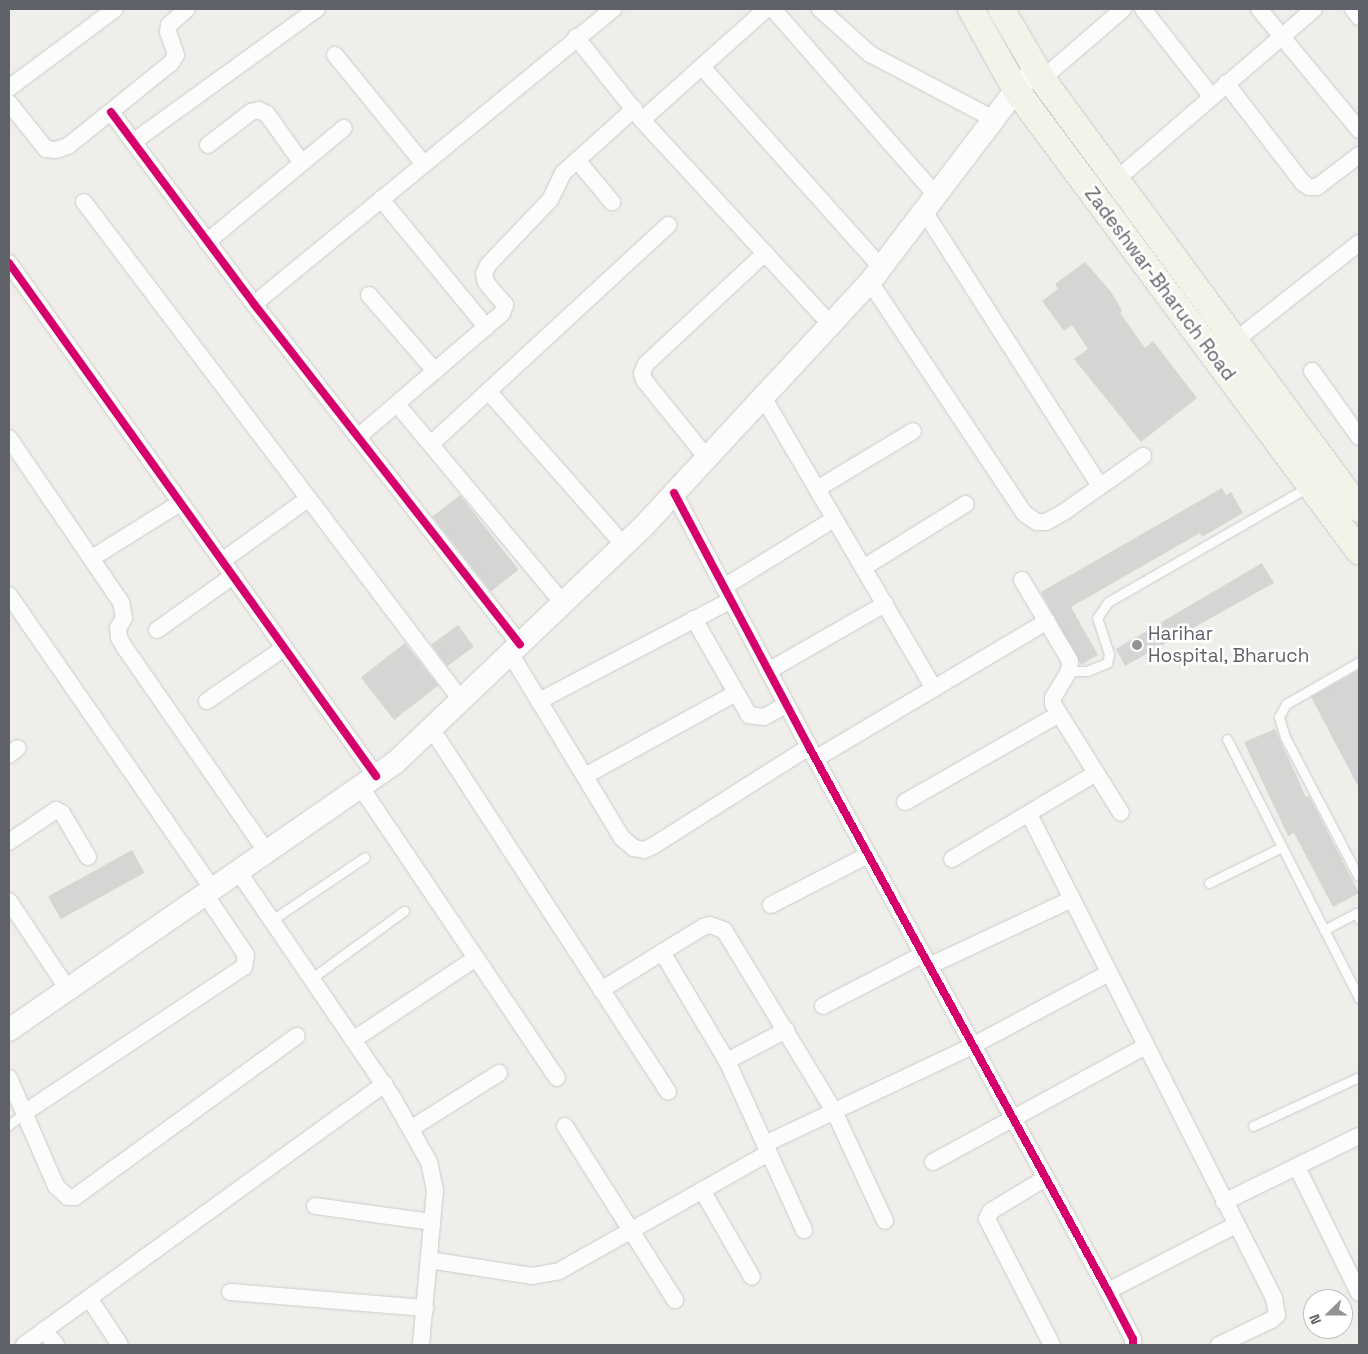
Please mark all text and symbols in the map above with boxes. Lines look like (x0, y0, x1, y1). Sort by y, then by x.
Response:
street label: Zadeshwar-Bharuch Road (1080, 183, 1240, 385)
place label: Harihar Hospital, Bharuch (1148, 623, 1310, 667)
marker: Harihar Hospital, Bharuch (1130, 638, 1144, 652)
north arrow (1303, 1289, 1353, 1339)
text: N (1305, 1312, 1325, 1327)

